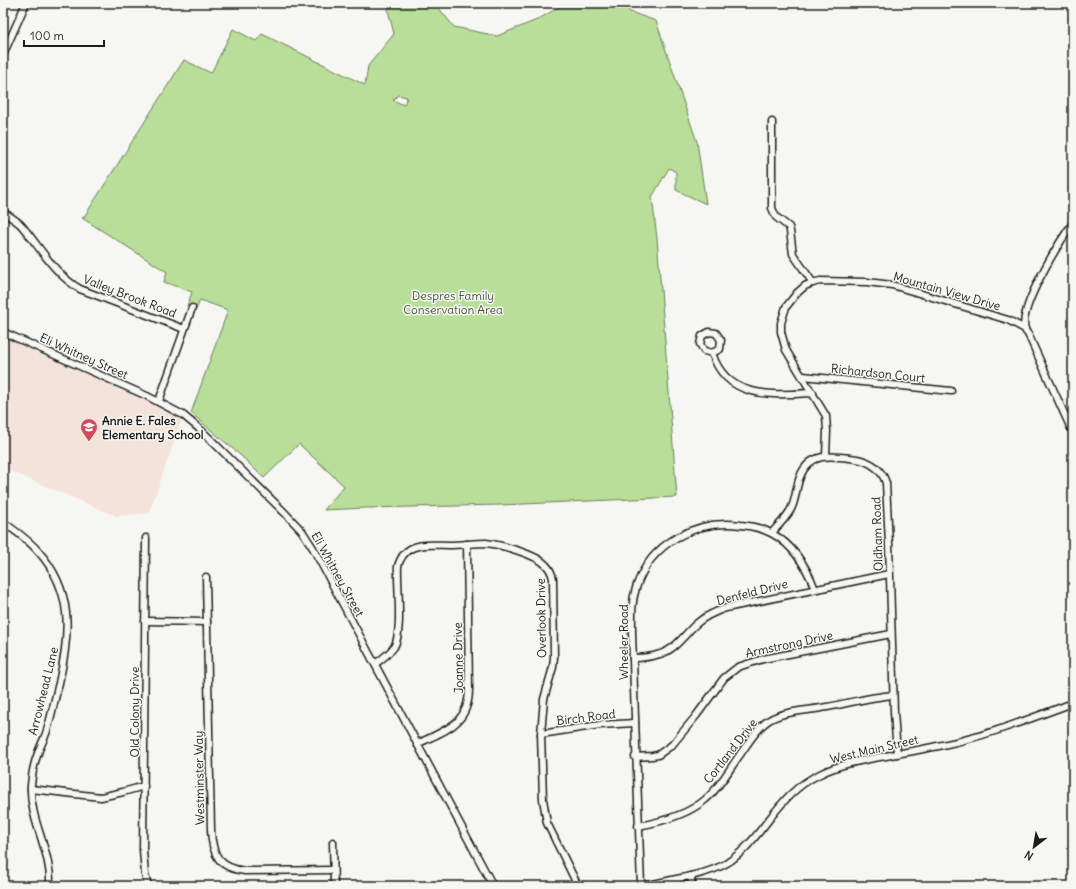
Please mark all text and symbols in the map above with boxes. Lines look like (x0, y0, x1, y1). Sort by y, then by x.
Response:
scale bar (24, 22, 104, 48)
text: 100 m (30, 28, 64, 43)
street label: Mountain View Drive (892, 268, 1002, 314)
street label: Valley Brook Road (81, 271, 179, 321)
park label: Despres Family Conservation Area (403, 288, 503, 317)
street label: Eli Whitney Street (38, 330, 130, 382)
street label: Richardson Court (830, 361, 926, 385)
place label: Annie E. Fales Elementary School (102, 413, 204, 443)
school or university icon: Annie E. Fales Elementary School (79, 417, 99, 442)
street label: Oldham Road (868, 497, 886, 571)
street label: Eli Whitney Street (308, 529, 368, 619)
street label: Denfeld Drive (715, 576, 789, 608)
street label: Overlook Drive (533, 578, 549, 658)
street label: Wheeler Road (616, 604, 631, 680)
street label: Joanne Drive (450, 622, 466, 694)
street label: Armstrong Drive (744, 627, 834, 661)
street label: Arrowhead Lane (25, 645, 61, 737)
street label: Old Colony Drive (127, 667, 142, 757)
street label: Birch Road (556, 706, 616, 728)
street label: Cortland Drive (700, 716, 760, 786)
street label: Westminster Way (191, 731, 207, 825)
street label: West Main Street (828, 732, 920, 766)
north arrow (1014, 827, 1054, 867)
text: N (1022, 848, 1036, 864)

